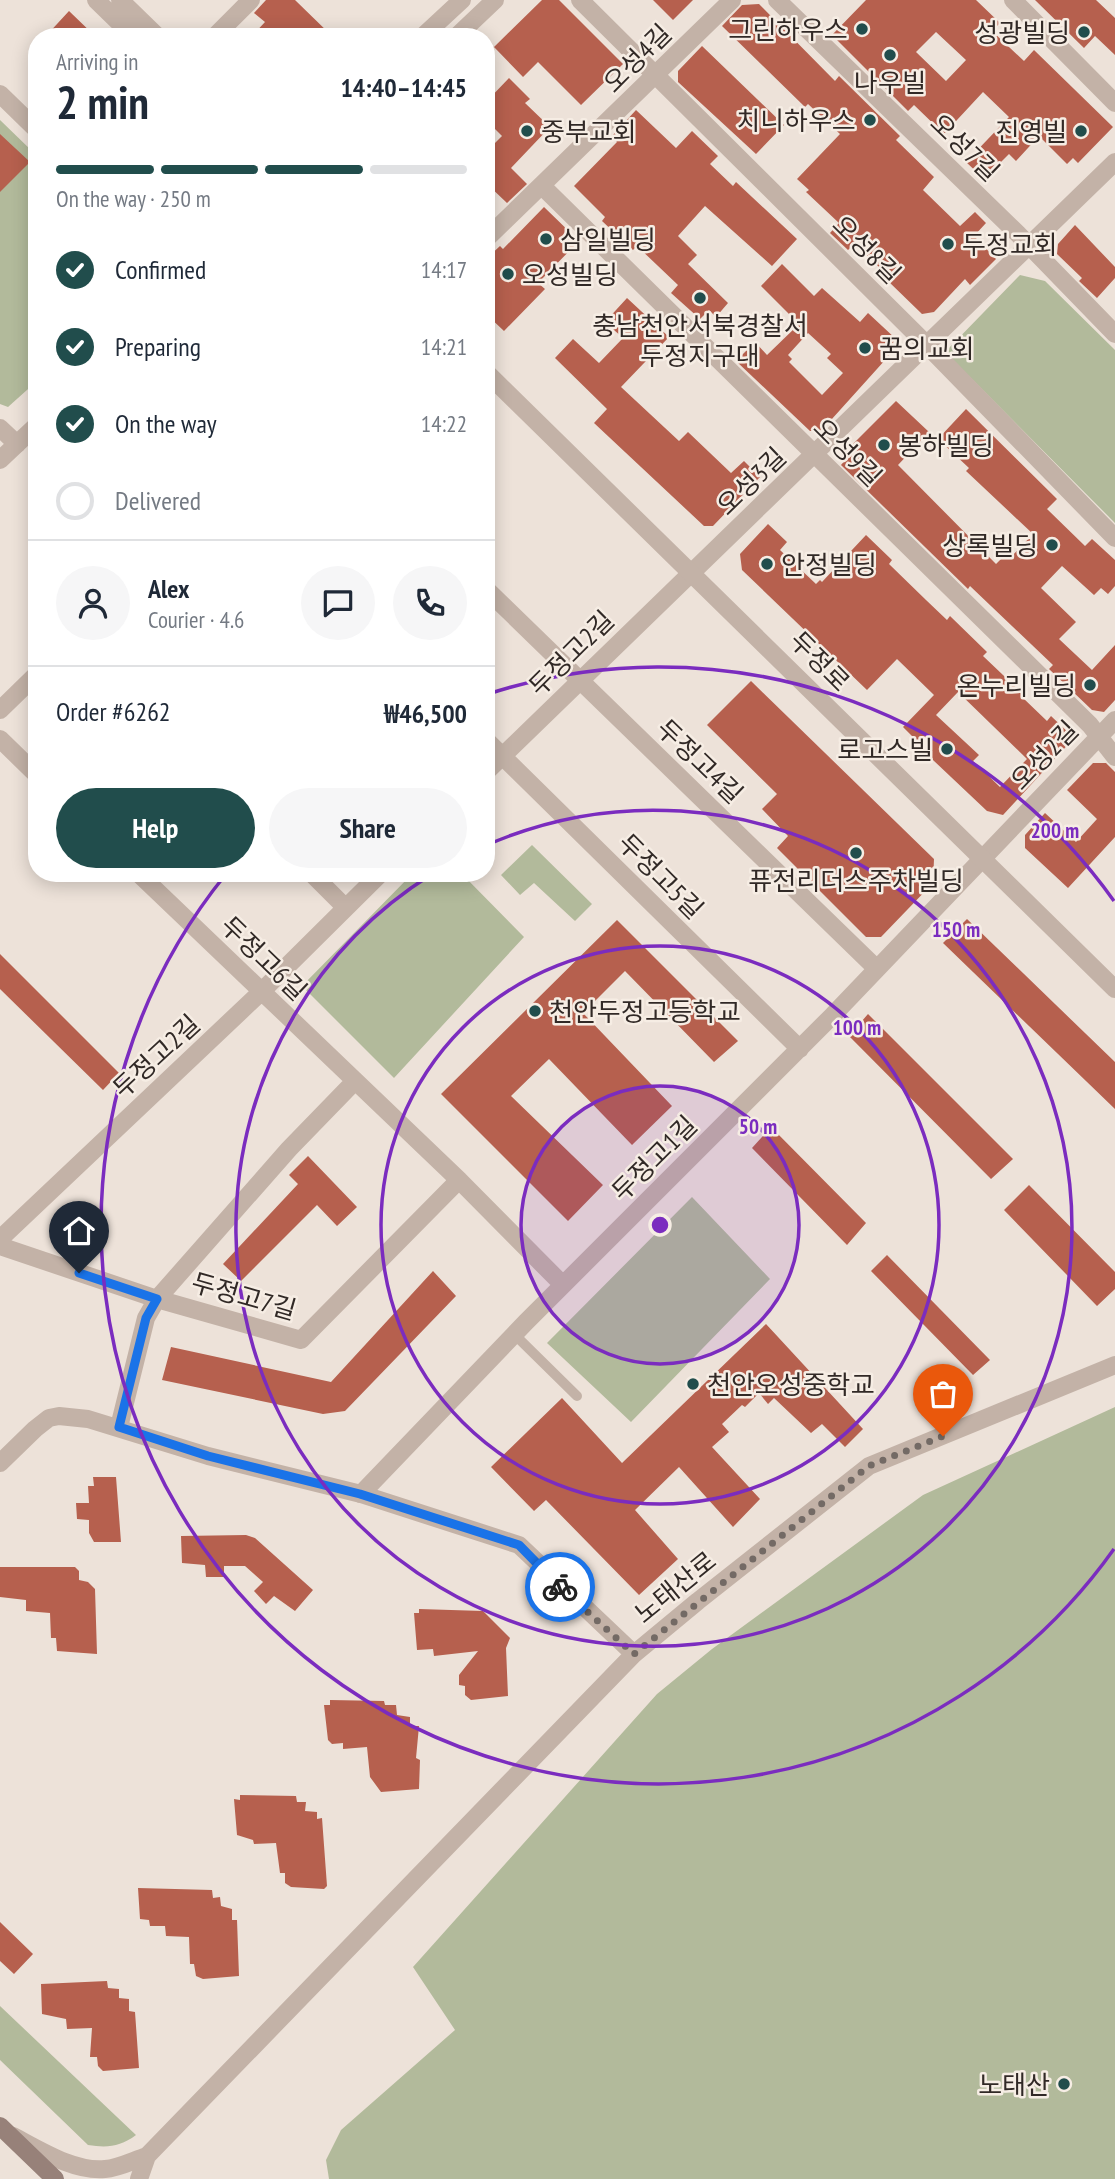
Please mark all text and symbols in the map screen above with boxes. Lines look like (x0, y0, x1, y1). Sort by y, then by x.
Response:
place label: 그린하우스 (728, 13, 848, 46)
place label: 성광빌딩 (974, 16, 1070, 49)
street label: 오성4길 (596, 17, 678, 99)
marker: 그린하우스 (854, 21, 870, 37)
marker: 성광빌딩 (1076, 24, 1092, 40)
text: Arriving in (56, 47, 138, 76)
marker: 나우빌 (882, 47, 898, 63)
place label: 나우빌 (854, 66, 926, 99)
text: 14:40–14:45 (340, 71, 467, 104)
text: 2 min (56, 72, 149, 132)
place label: 치니하우스 (736, 104, 856, 137)
street label: 오성7길 (924, 106, 1006, 188)
marker: 치니하우스 (862, 112, 878, 128)
place label: 중부교회 (541, 115, 637, 148)
place label: 진영빌 (995, 115, 1067, 148)
marker: 중부교회 (519, 123, 535, 139)
marker: 진영빌 (1073, 123, 1089, 139)
text: On the way · 250 m (56, 184, 211, 213)
street label: 오성8길 (826, 208, 908, 290)
place label: 삼일빌딩 (560, 223, 656, 256)
place label: 두정교회 (962, 228, 1058, 261)
marker: 삼일빌딩 (538, 231, 554, 247)
marker: 두정교회 (940, 236, 956, 252)
icon: check (56, 251, 94, 289)
text: Confirmed (115, 253, 206, 286)
text: 14:17 (421, 255, 467, 284)
place label: 오성빌딩 (522, 258, 618, 291)
marker: 오성빌딩 (500, 266, 516, 282)
marker: 충남천안서북경찰서 두정지구대 (692, 290, 708, 306)
place label: 충남천안서북경찰서 두정지구대 (592, 309, 808, 372)
icon: check (56, 328, 94, 366)
text: Preparing (115, 330, 201, 363)
text: 14:21 (421, 332, 467, 361)
place label: 꿈의교회 (879, 332, 975, 365)
marker: 꿈의교회 (857, 340, 873, 356)
icon: check (56, 405, 94, 443)
text: On the way (115, 407, 217, 440)
text: 14:22 (421, 409, 467, 438)
street label: 오성9길 (807, 411, 889, 493)
place label: 봉하빌딩 (898, 429, 994, 462)
marker: 봉하빌딩 (876, 437, 892, 453)
street label: 오성3길 (710, 440, 792, 522)
text: Delivered (115, 484, 201, 517)
place label: 상록빌딩 (942, 529, 1038, 562)
marker: 상록빌딩 (1044, 537, 1060, 553)
place label: 안정빌딩 (781, 548, 877, 581)
marker: 안정빌딩 (759, 556, 775, 572)
button: person (56, 566, 130, 640)
button: chat (301, 566, 375, 640)
button: phone (393, 566, 467, 640)
text: Alex (148, 572, 189, 605)
street label: 두정고2길 (521, 603, 621, 703)
text: Courier · 4.6 (148, 605, 244, 634)
street label: 두정로 (783, 624, 857, 698)
place label: 온누리빌딩 (956, 669, 1076, 702)
marker: 온누리빌딩 (1082, 677, 1098, 693)
text: Order #6262 (56, 695, 171, 728)
text: ₩46,500 (384, 697, 467, 730)
street label: 두정고4길 (650, 712, 750, 810)
street label: 오성2길 (1003, 714, 1085, 796)
place label: 로고스빌 (837, 733, 933, 766)
marker: 로고스빌 (939, 741, 955, 757)
button: Help (56, 788, 255, 868)
button: Share (269, 788, 467, 868)
text: 200 m (1031, 817, 1079, 844)
street label: 두정고5길 (611, 826, 711, 926)
marker: 퓨전리더스주차빌딩 (848, 845, 864, 861)
place label: 퓨전리더스주차빌딩 (748, 864, 964, 897)
street label: 두정고6길 (214, 909, 314, 1007)
text: 150 m (932, 916, 980, 943)
place label: 천안두정고등학교 (549, 995, 740, 1028)
marker: 천안두정고등학교 (527, 1003, 543, 1019)
street label: 두정고2길 (105, 1007, 207, 1105)
text: 100 m (833, 1014, 881, 1041)
street label: 두정고1길 (604, 1108, 704, 1208)
text: 50 m (739, 1113, 777, 1140)
pin (49, 1201, 109, 1273)
icon: home (60, 1212, 98, 1250)
centre of rings (648, 1213, 672, 1237)
street label: 두정고7길 (188, 1265, 300, 1327)
pin (913, 1364, 973, 1436)
place label: 천안오성중학교 (707, 1368, 874, 1401)
icon: bag (924, 1375, 962, 1413)
marker: 천안오성중학교 (685, 1376, 701, 1392)
street label: 노태산로 (627, 1544, 723, 1630)
courier (525, 1552, 595, 1622)
icon: bike (541, 1568, 579, 1606)
place label: 노태산 (978, 2068, 1050, 2101)
marker: 노태산 (1056, 2076, 1072, 2092)

